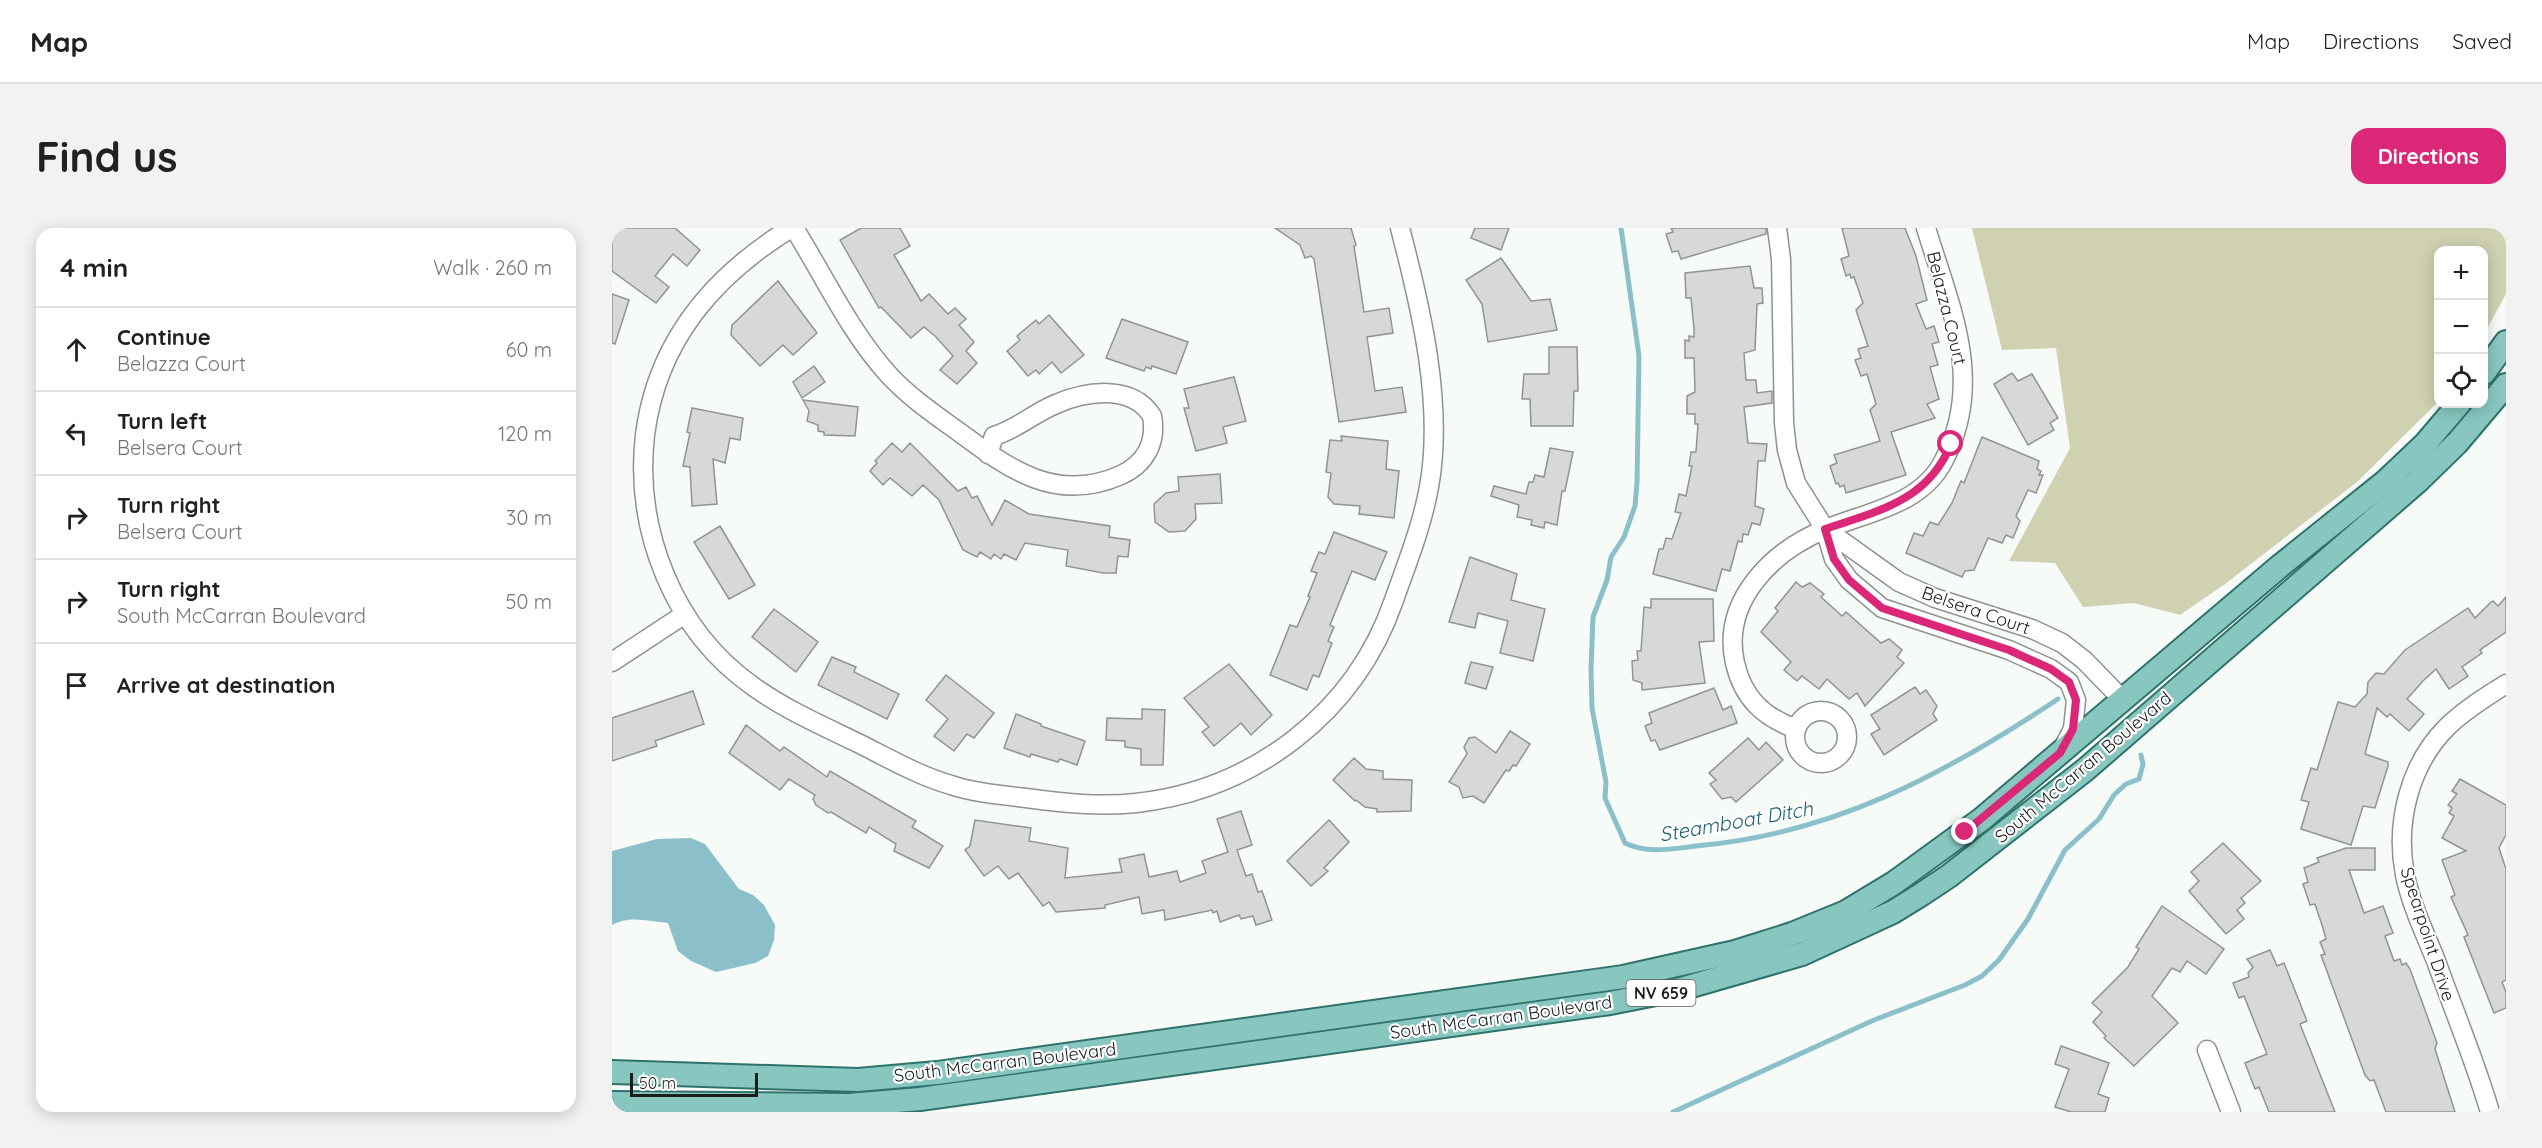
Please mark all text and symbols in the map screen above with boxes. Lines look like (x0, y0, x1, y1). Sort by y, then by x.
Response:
text: Map (30, 24, 88, 59)
text: Map (2247, 28, 2290, 54)
text: Directions (2323, 28, 2419, 54)
text: Saved (2452, 28, 2512, 54)
button: Directions (2351, 128, 2506, 184)
text: Find us (36, 130, 178, 183)
map controls (2434, 246, 2488, 408)
button: + (2434, 246, 2488, 300)
street label: Belazza Court (1922, 249, 1972, 367)
text: 4 min (60, 251, 128, 284)
text: Walk · 260 m (433, 255, 552, 280)
button: − (2434, 300, 2488, 354)
text: Continue (117, 323, 211, 351)
icon: ahead (60, 333, 93, 366)
text: 60 m (506, 337, 552, 362)
text: Belazza Court (117, 351, 246, 376)
button: locate (2434, 354, 2488, 408)
text: Turn left (117, 407, 207, 435)
icon: left (60, 417, 93, 450)
text: 120 m (498, 421, 552, 446)
route start (1937, 430, 1963, 456)
text: Belsera Court (117, 435, 243, 460)
text: Turn right (117, 491, 221, 519)
icon: right (60, 501, 93, 534)
text: 30 m (506, 505, 552, 530)
text: Belsera Court (117, 519, 243, 544)
text: Turn right (117, 575, 221, 603)
street label: Belsera Court (1919, 581, 2033, 639)
icon: right (60, 585, 93, 618)
text: 50 m (506, 589, 552, 614)
text: South McCarran Boulevard (117, 603, 366, 628)
icon: arrive (60, 669, 93, 702)
text: Arrive at destination (117, 671, 335, 699)
street label: South McCarran Boulevard (1990, 686, 2176, 848)
water label: Steamboat Ditch (1657, 795, 1815, 847)
route end (1951, 818, 1977, 844)
street label: Spearpoint Drive (2396, 864, 2460, 1004)
road number: NV 659 (1626, 980, 1696, 1006)
street label: South McCarran Boulevard (1389, 990, 1613, 1044)
street label: South McCarran Boulevard (892, 1037, 1118, 1087)
scale bar (630, 1070, 758, 1098)
text: 50 m (639, 1073, 676, 1093)

